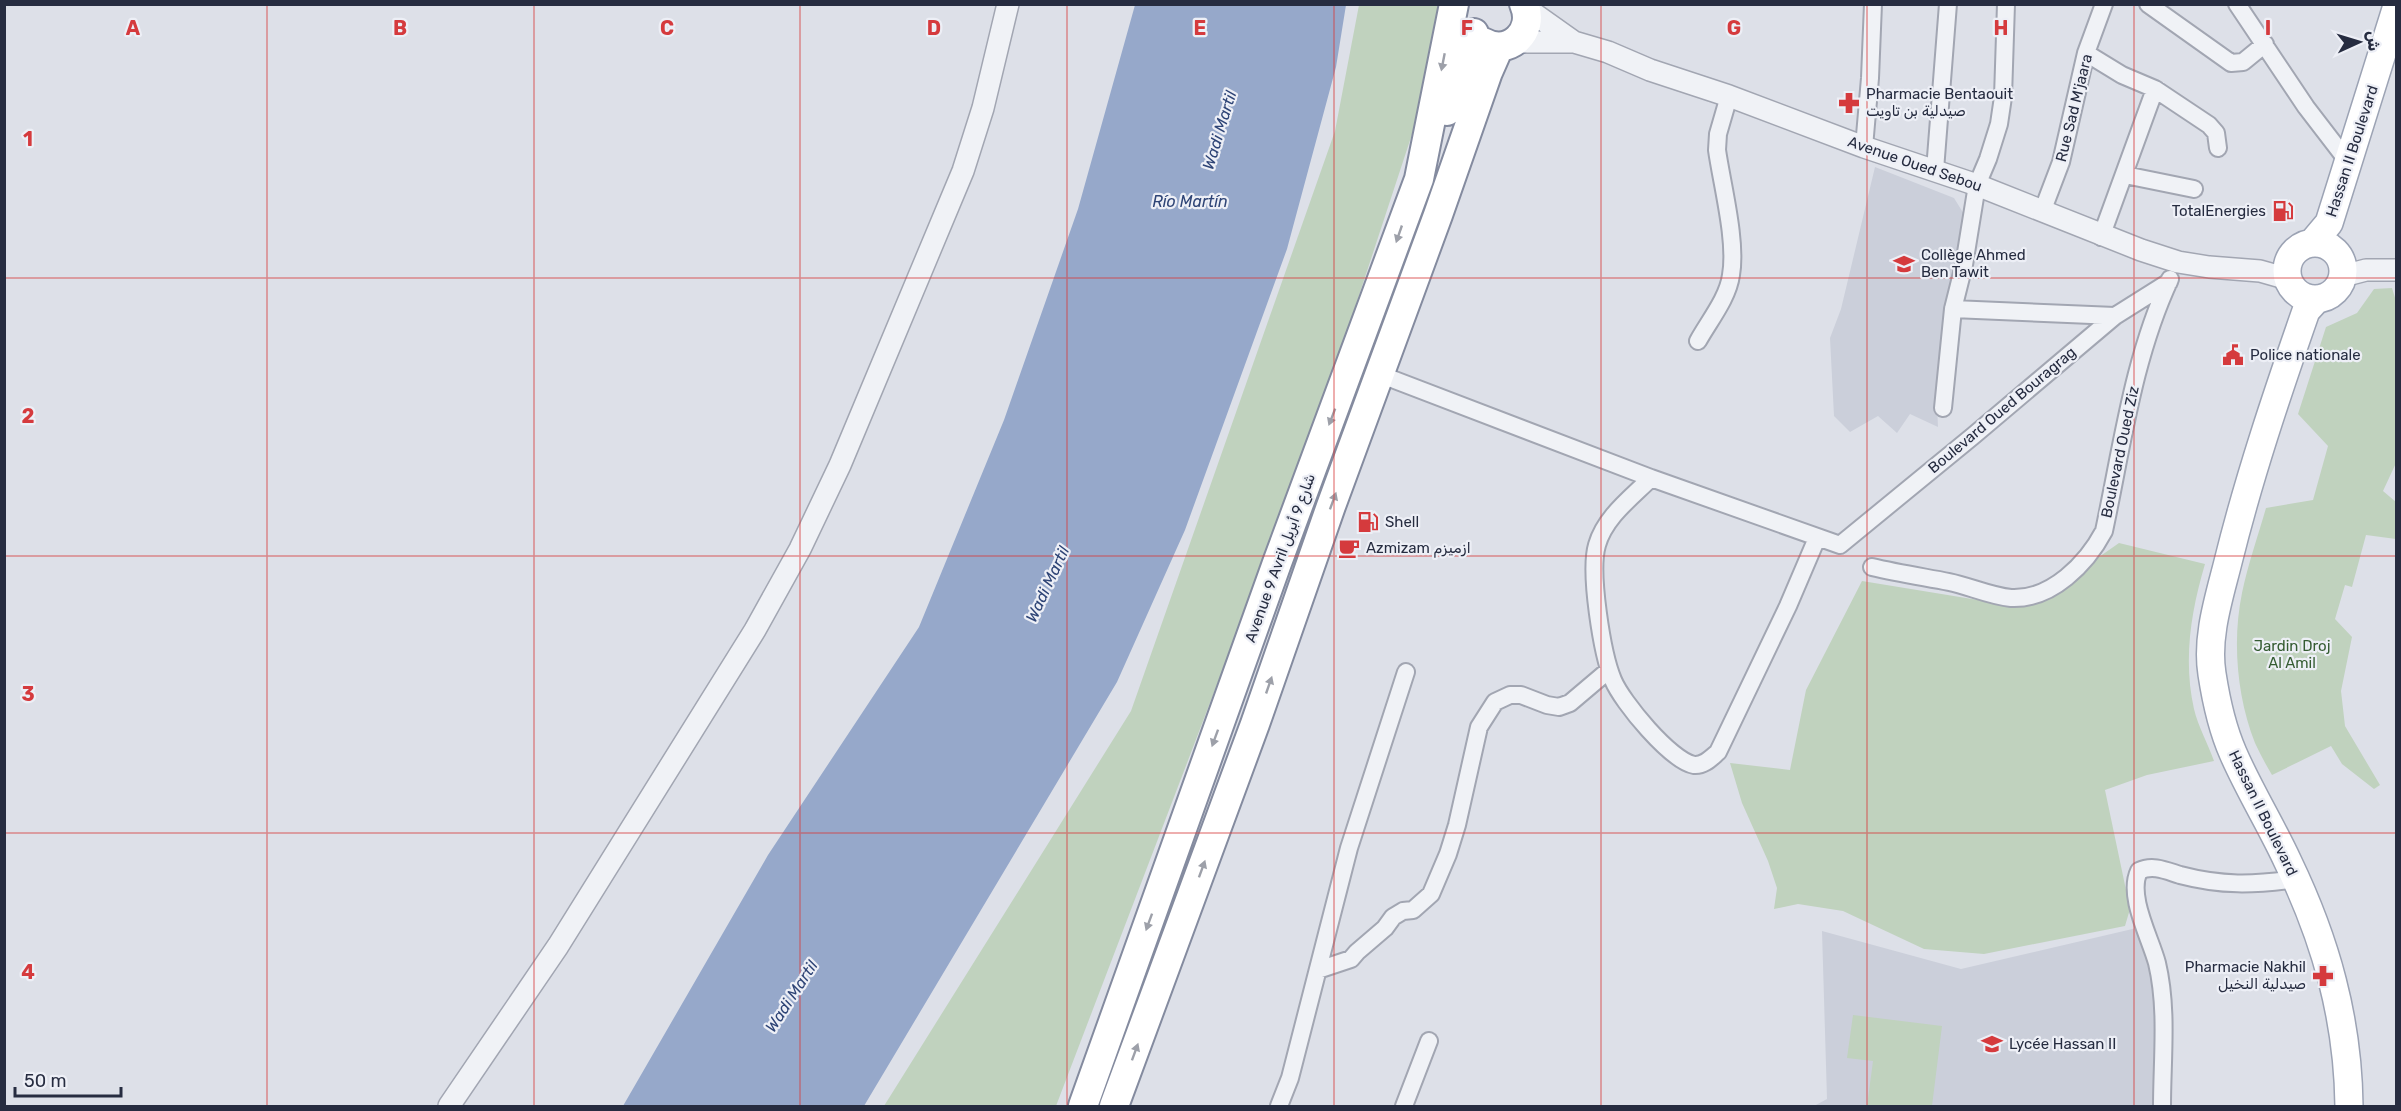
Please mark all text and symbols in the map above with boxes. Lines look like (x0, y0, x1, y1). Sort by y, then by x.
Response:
north arrow (2329, 12, 2389, 72)
text: A (126, 16, 141, 40)
text: B (393, 16, 407, 40)
text: C (660, 16, 674, 40)
text: D (927, 16, 941, 40)
text: E (1194, 16, 1206, 40)
text: F (1461, 16, 1473, 40)
text: G (1727, 16, 1741, 40)
text: H (1994, 16, 2008, 40)
text: I (2265, 16, 2271, 40)
text: ش (2363, 30, 2384, 52)
one-way arrow (1438, 52, 1447, 71)
street label: Rue Sad M'jaara (2052, 52, 2096, 164)
street label: Hassan II Boulevard (2322, 83, 2382, 219)
place label: Pharmacie Bentaouit صيدلية بن تاويت (1866, 85, 2013, 121)
water label: Wadi Martil (1198, 87, 1241, 172)
pharmacy icon: Pharmacie Bentaouit صيدلية بن تاويت (1837, 91, 1861, 115)
text: 1 (23, 127, 33, 151)
street label: Avenue Oued Sebou (1846, 133, 1984, 195)
water label: Río Martín (1152, 192, 1228, 211)
fuel station icon: TotalEnergies (2271, 199, 2295, 223)
place label: TotalEnergies (2172, 202, 2266, 220)
one-way arrow (1394, 225, 1404, 243)
place label: Collège Ahmed Ben Tawit (1921, 246, 2026, 281)
school or university icon: Collège Ahmed Ben Tawit (1892, 252, 1916, 276)
street label: Boulevard Oued Bouragrag (1924, 343, 2080, 477)
public building icon: Police nationale (2221, 343, 2245, 367)
place label: Police nationale (2250, 346, 2361, 364)
street label: Boulevard Oued Ziz (2097, 384, 2143, 520)
text: 2 (22, 404, 35, 428)
one-way arrow (1326, 408, 1336, 426)
street label: Avenue 9 Avril شارع 9 أبريل (1241, 471, 1321, 646)
one-way arrow (1328, 492, 1338, 510)
fuel station icon: Shell (1356, 510, 1380, 534)
place label: Shell (1385, 513, 1419, 531)
cafe icon: Azmizam ازميزم (1337, 536, 1361, 560)
place label: Azmizam ازميزم (1366, 539, 1471, 558)
water label: Wadi Martil (1022, 542, 1074, 625)
park label: Jardin Droj Al Amil (2254, 637, 2330, 672)
one-way arrow (1264, 676, 1274, 694)
text: 3 (21, 682, 35, 706)
one-way arrow (1209, 730, 1219, 748)
street label: Hassan II Boulevard (2225, 747, 2301, 879)
one-way arrow (1198, 860, 1207, 878)
one-way arrow (1144, 913, 1154, 931)
water label: Wadi Martil (761, 956, 822, 1036)
place label: Pharmacie Nakhil صيدلية النخيل (2185, 958, 2306, 993)
text: 4 (21, 960, 35, 984)
pharmacy icon: Pharmacie Nakhil صيدلية النخيل (2311, 964, 2335, 988)
school or university icon: Lycée Hassan II (1980, 1032, 2004, 1056)
place label: Lycée Hassan II (2009, 1035, 2116, 1053)
one-way arrow (1130, 1043, 1140, 1061)
scale bar (15, 1060, 122, 1098)
text: 50 m (24, 1070, 67, 1092)

